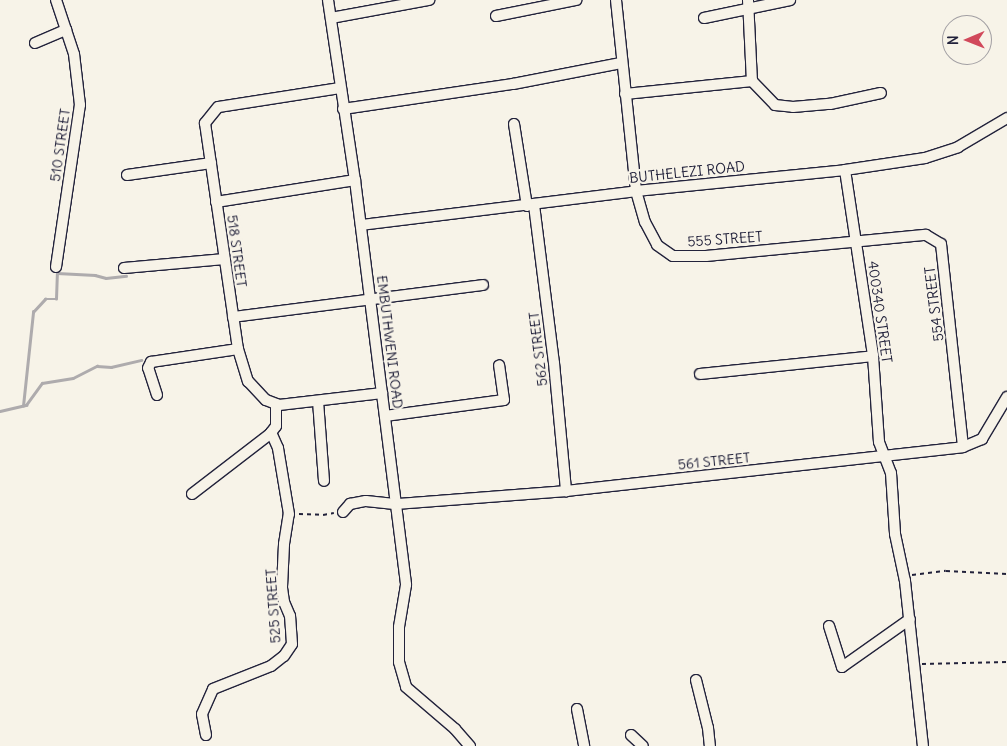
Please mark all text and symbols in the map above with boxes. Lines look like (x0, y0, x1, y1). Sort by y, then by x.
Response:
north arrow (942, 15, 992, 65)
text: N (944, 35, 962, 45)
street label: 510 STREET (47, 107, 73, 183)
street label: BUTHELEZI ROAD (628, 158, 746, 186)
street label: 518 STREET (224, 214, 250, 288)
street label: 555 STREET (687, 228, 763, 250)
street label: 400340 STREET (865, 260, 895, 364)
street label: 554 STREET (921, 266, 947, 342)
street label: EMBUTHWENI ROAD (373, 274, 407, 410)
street label: 562 STREET (525, 311, 551, 387)
street label: 561 STREET (677, 449, 751, 473)
street label: 525 STREET (262, 568, 284, 644)

